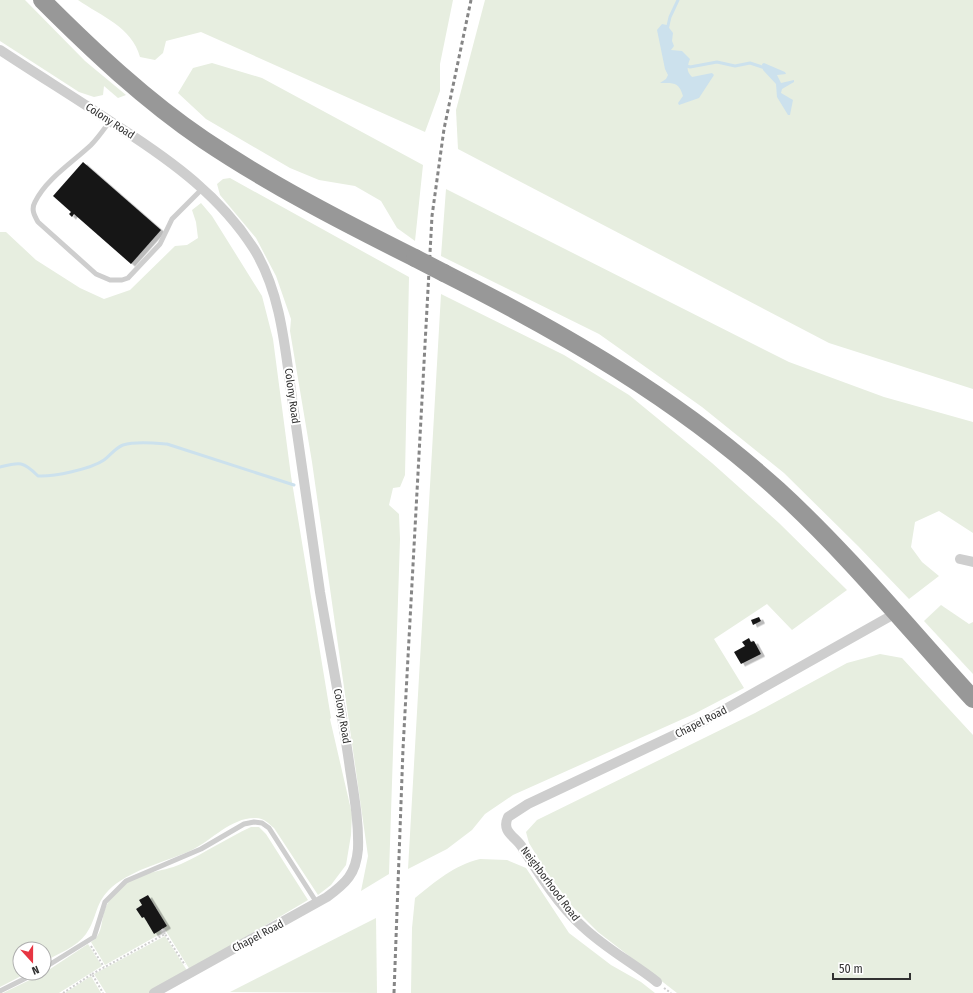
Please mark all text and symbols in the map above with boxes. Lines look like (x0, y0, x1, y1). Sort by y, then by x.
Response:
street label: Colony Road (83, 100, 137, 142)
street label: Colony Road (282, 367, 302, 425)
street label: Colony Road (331, 687, 353, 745)
street label: Chapel Road (673, 703, 729, 741)
street label: Neighborhood Road (518, 844, 582, 924)
street label: Chapel Road (230, 917, 286, 955)
north arrow (12, 941, 52, 981)
scale bar (833, 955, 910, 981)
text: 50 m (839, 962, 863, 976)
text: N (30, 963, 41, 977)

